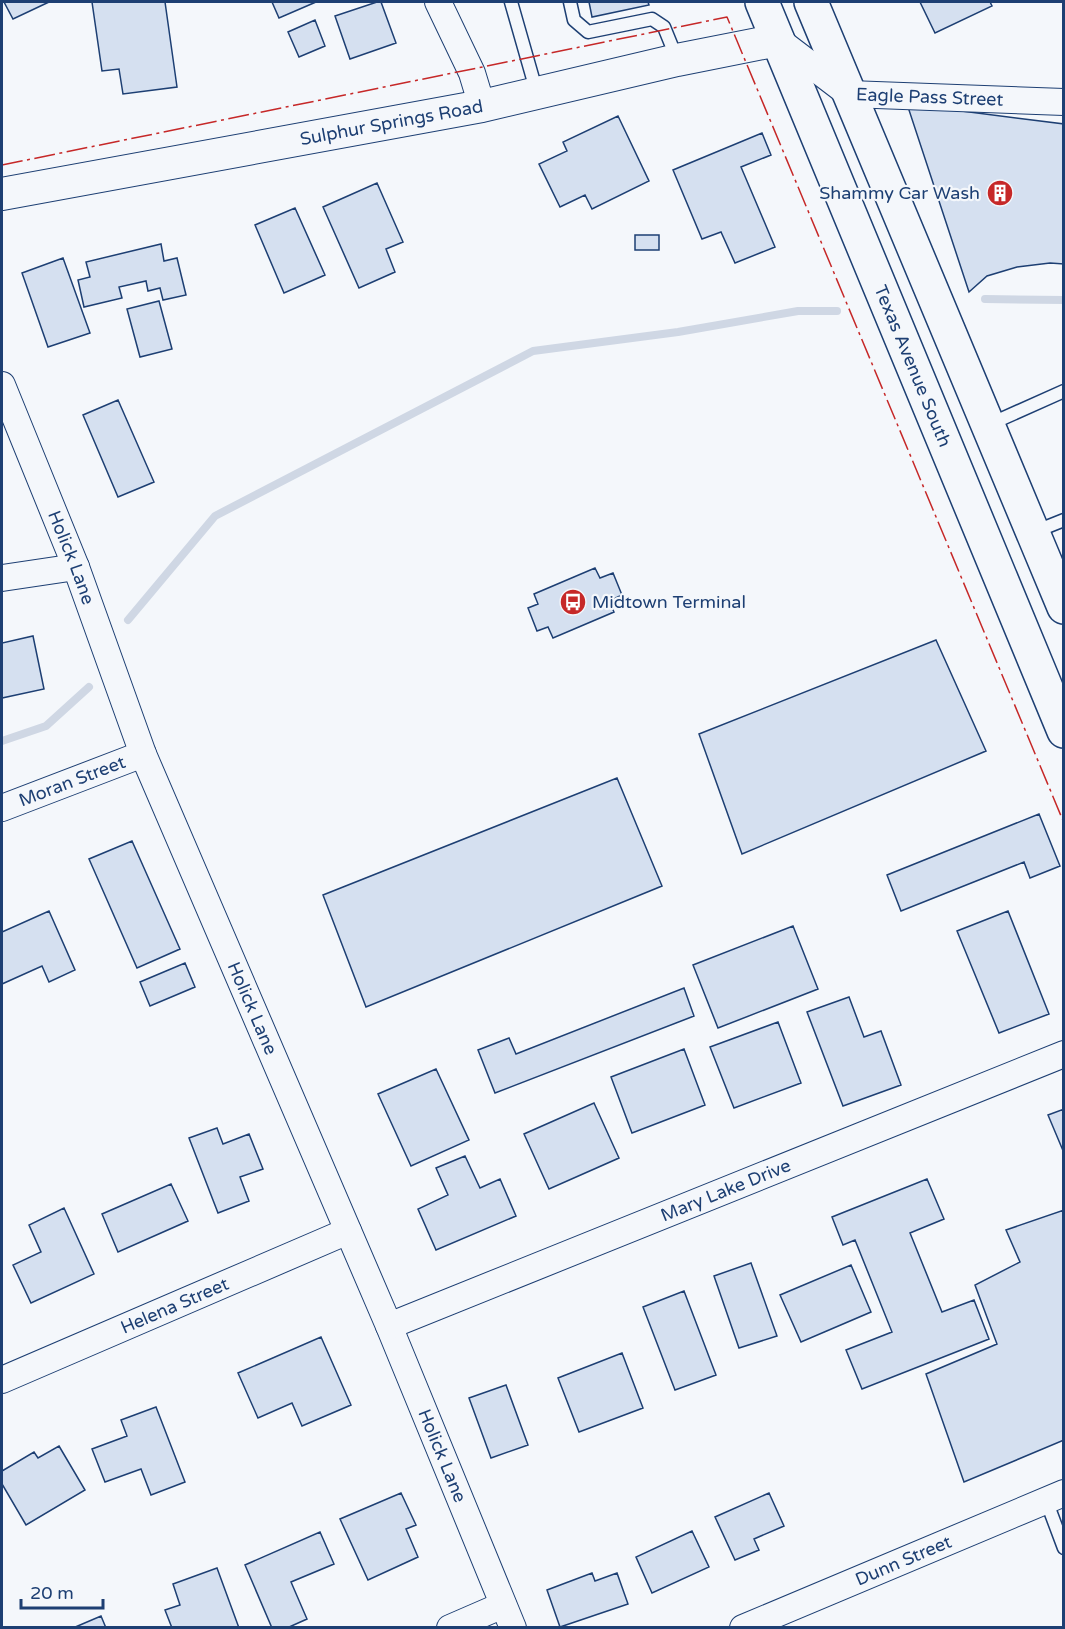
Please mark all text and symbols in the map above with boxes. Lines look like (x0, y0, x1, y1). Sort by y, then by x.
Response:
street label: Eagle Pass Street (856, 83, 1004, 111)
street label: Sulphur Springs Road (298, 95, 485, 150)
building icon: Shammy Car Wash (985, 178, 1015, 208)
place label: Shammy Car Wash (819, 182, 980, 204)
street label: Texas Avenue South (869, 282, 956, 450)
street label: Holick Lane (43, 507, 100, 607)
bus stop icon: Midtown Terminal (558, 587, 588, 617)
place label: Midtown Terminal (592, 591, 746, 613)
street label: Moran Street (16, 751, 129, 812)
street label: Holick Lane (223, 959, 282, 1058)
street label: Mary Lake Drive (657, 1154, 794, 1226)
street label: Helena Street (117, 1273, 232, 1339)
street label: Holick Lane (413, 1406, 471, 1506)
street label: Dunn Street (852, 1530, 955, 1591)
scale bar (21, 1572, 104, 1610)
text: 20 m (30, 1582, 74, 1604)

